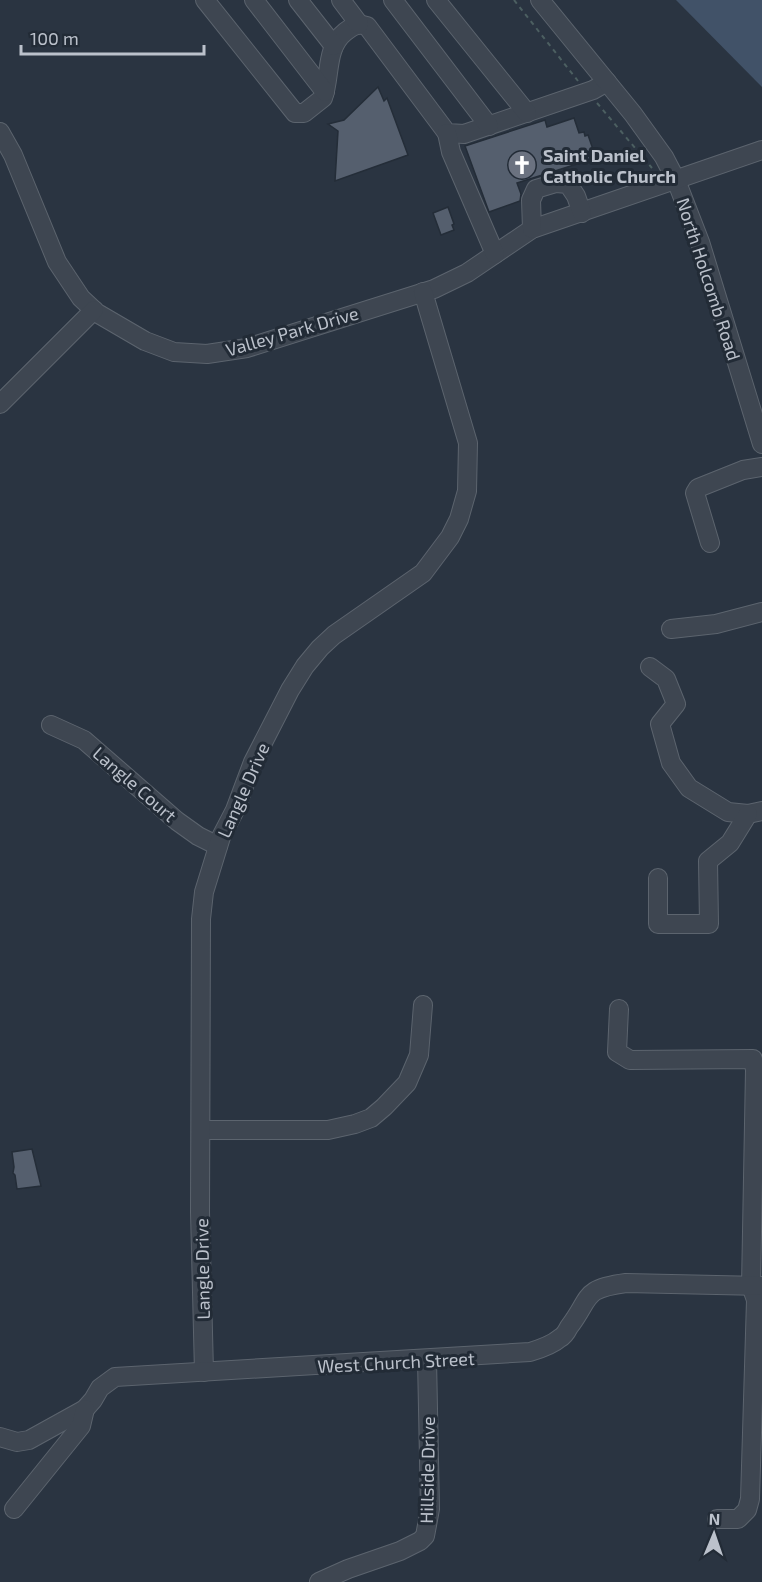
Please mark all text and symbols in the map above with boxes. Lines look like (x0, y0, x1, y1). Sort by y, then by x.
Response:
scale bar (21, 18, 204, 56)
text: 100 m (30, 27, 79, 49)
place label: Saint Daniel Catholic Church (543, 144, 676, 187)
church icon: Saint Daniel Catholic Church (506, 149, 538, 181)
street label: North Holcomb Road (672, 195, 746, 363)
street label: Valley Park Drive (223, 302, 361, 360)
street label: Langle Drive (212, 739, 274, 841)
street label: Langle Court (89, 742, 181, 826)
street label: Langle Drive (190, 1218, 214, 1320)
street label: West Church Street (317, 1347, 475, 1377)
street label: Hillside Drive (415, 1416, 439, 1524)
north arrow (684, 1504, 744, 1564)
text: N (708, 1509, 721, 1528)

